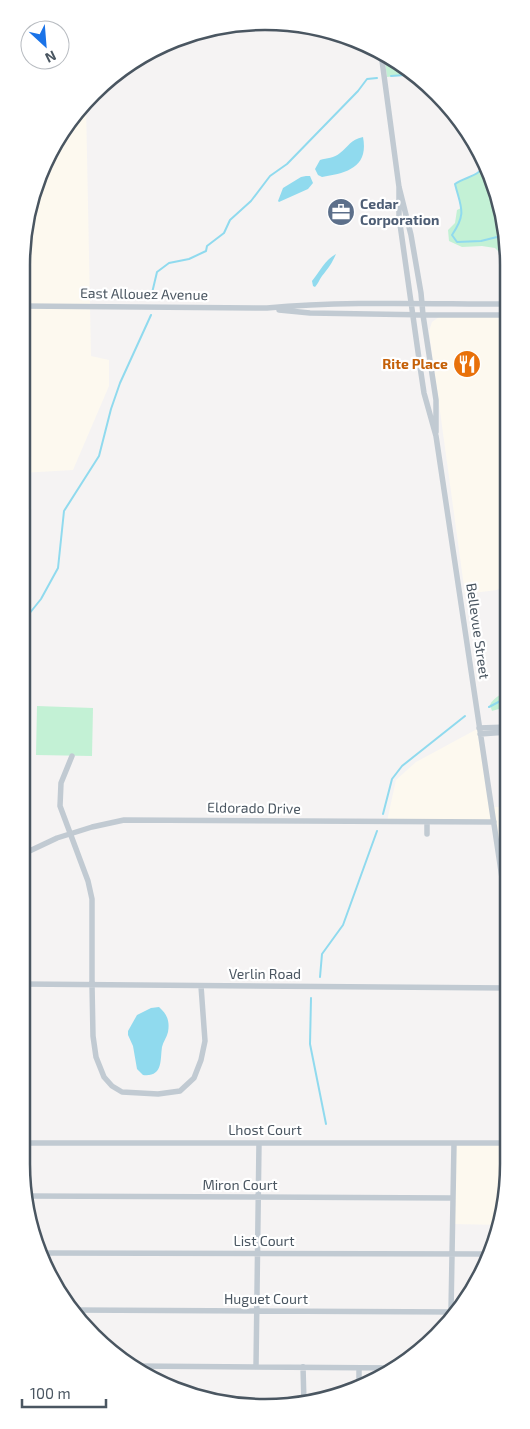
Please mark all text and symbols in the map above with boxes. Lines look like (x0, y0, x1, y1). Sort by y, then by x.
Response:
north arrow (20, 20, 70, 70)
text: N (43, 47, 59, 67)
place label: Cedar Corporation (360, 195, 439, 228)
office icon: Cedar Corporation (326, 197, 356, 227)
street label: East Allouez Avenue (80, 284, 208, 303)
restaurant icon: Rite Place (452, 349, 482, 379)
place label: Rite Place (382, 355, 448, 372)
street label: Bellevue Street (463, 582, 494, 680)
street label: Eldorado Drive (207, 798, 301, 817)
street label: Verlin Road (229, 965, 301, 982)
street label: Lhost Court (228, 1121, 302, 1138)
street label: Miron Court (202, 1176, 278, 1193)
street label: List Court (233, 1232, 295, 1249)
street label: Huguet Court (224, 1290, 308, 1307)
scale bar (22, 1376, 106, 1408)
text: 100 m (30, 1384, 71, 1402)

